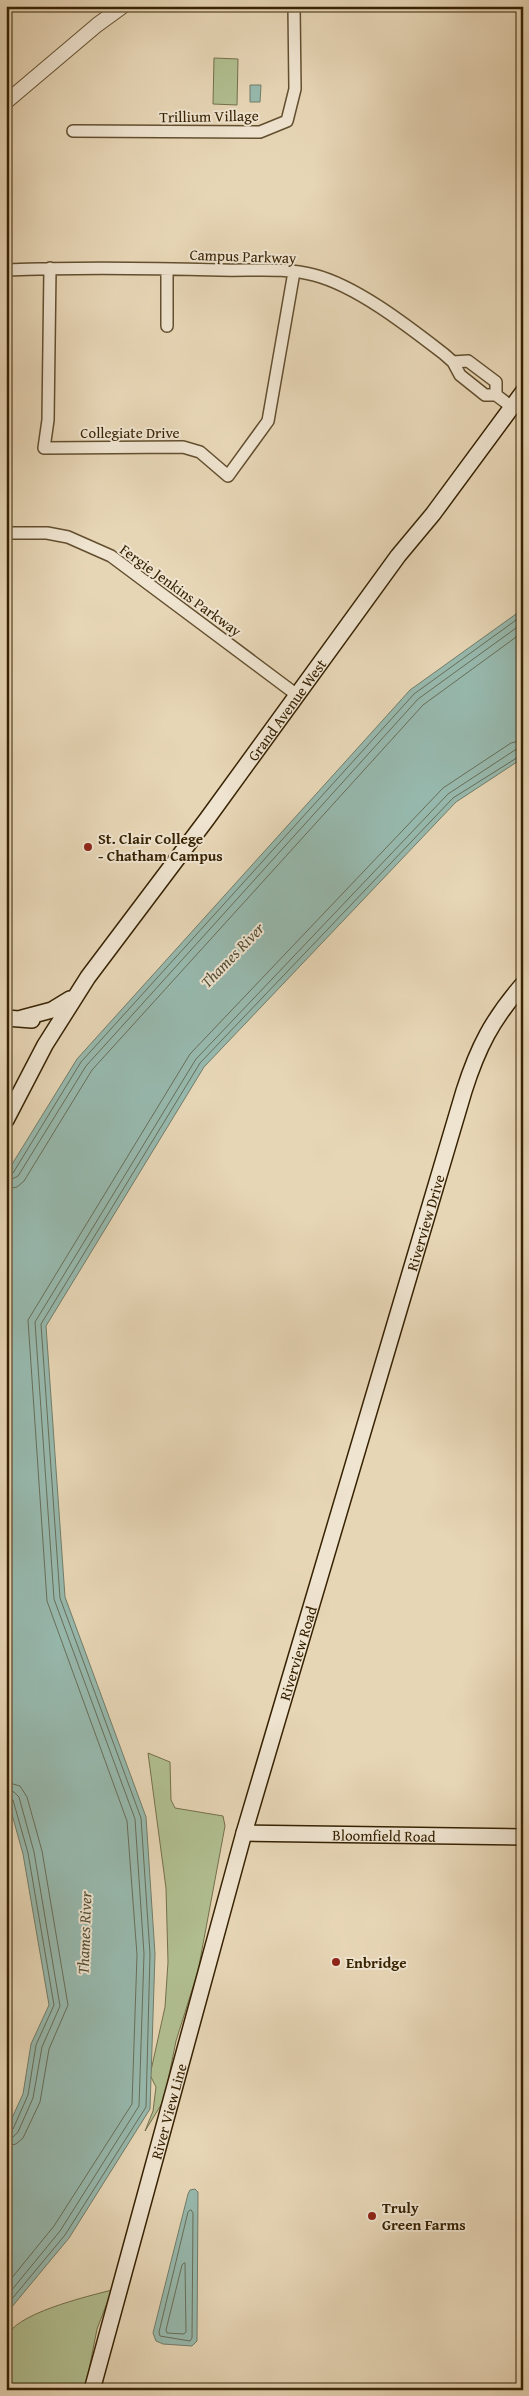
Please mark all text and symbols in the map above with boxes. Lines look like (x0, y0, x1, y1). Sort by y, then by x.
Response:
street label: Trillium Village (159, 105, 259, 127)
street label: Campus Parkway (189, 244, 297, 268)
street label: Collegiate Drive (80, 422, 180, 443)
street label: Fergie Jenkins Parkway (116, 539, 246, 642)
street label: Grand Avenue West (242, 654, 331, 765)
place label: St. Clair College - Chatham Campus (98, 828, 223, 866)
marker: St. Clair College - Chatham Campus (82, 841, 94, 853)
water label: Thames River (194, 916, 270, 993)
street label: Riverview Drive (401, 1172, 449, 1273)
street label: Riverview Road (273, 1603, 321, 1703)
street label: Bloomfield Road (332, 1824, 436, 1846)
water label: Thames River (71, 1890, 97, 1975)
place label: Enbridge (346, 1952, 407, 1973)
marker: Enbridge (330, 1956, 342, 1968)
street label: River View Line (145, 2061, 191, 2162)
place label: Truly Green Farms (382, 2197, 466, 2235)
marker: Truly Green Farms (366, 2210, 378, 2222)

